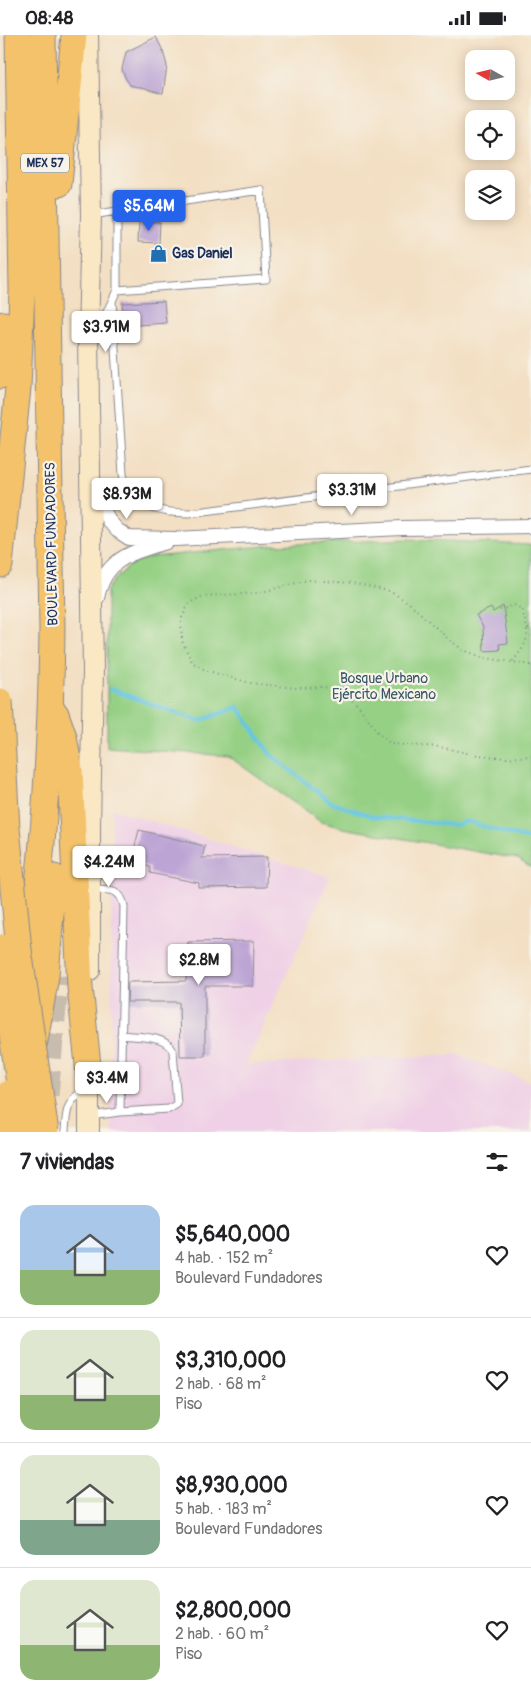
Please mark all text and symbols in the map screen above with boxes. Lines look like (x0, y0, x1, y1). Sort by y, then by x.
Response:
text: 08:48 (25, 6, 73, 30)
north arrow (465, 50, 515, 100)
map controls (465, 50, 515, 220)
button: locate (465, 110, 515, 160)
road number: MEX 57 (21, 154, 69, 173)
button: layers (465, 170, 515, 220)
pin: $5.64M (108, 189, 190, 232)
text: $5.64M (124, 196, 174, 216)
shop icon: Gas Daniel (148, 243, 168, 263)
place label: Gas Daniel (172, 245, 233, 262)
pin: $3.91M (65, 311, 147, 353)
text: $3.91M (82, 317, 130, 337)
street label: BOULEVARD FUNDADORES (42, 462, 61, 626)
pin: $3.31M (311, 473, 393, 516)
pin: $8.93M (86, 477, 168, 520)
text: $3.31M (328, 480, 376, 500)
text: $8.93M (103, 484, 151, 504)
park label: Bosque Urbano Ejército Mexicano (332, 670, 437, 703)
pin: $4.24M (68, 845, 150, 888)
text: $4.24M (83, 852, 135, 872)
pin: $2.8M (164, 943, 234, 986)
text: $2.8M (179, 950, 219, 970)
pin: $3.4M (72, 1061, 142, 1104)
text: $3.4M (86, 1068, 128, 1088)
icon: filters (483, 1148, 511, 1176)
text: 7 viviendas (20, 1149, 114, 1176)
text: $5,640,000 (175, 1221, 290, 1248)
icon: home (60, 1225, 120, 1285)
icon: heart (483, 1241, 511, 1269)
text: 4 hab. · 152 m² (175, 1248, 273, 1268)
text: Boulevard Fundadores (175, 1268, 322, 1288)
text: $3,310,000 (175, 1347, 286, 1374)
icon: home (60, 1350, 120, 1410)
icon: heart (483, 1366, 511, 1394)
text: 2 hab. · 68 m² (175, 1374, 266, 1394)
text: Piso (175, 1394, 202, 1414)
text: $8,930,000 (175, 1472, 288, 1499)
icon: home (60, 1475, 120, 1535)
icon: heart (483, 1491, 511, 1519)
text: 5 hab. · 183 m² (175, 1499, 272, 1519)
text: Boulevard Fundadores (175, 1519, 322, 1539)
text: $2,800,000 (175, 1597, 291, 1624)
icon: home (60, 1600, 120, 1660)
icon: heart (483, 1616, 511, 1644)
text: 2 hab. · 60 m² (175, 1624, 269, 1644)
text: Piso (175, 1644, 202, 1664)

